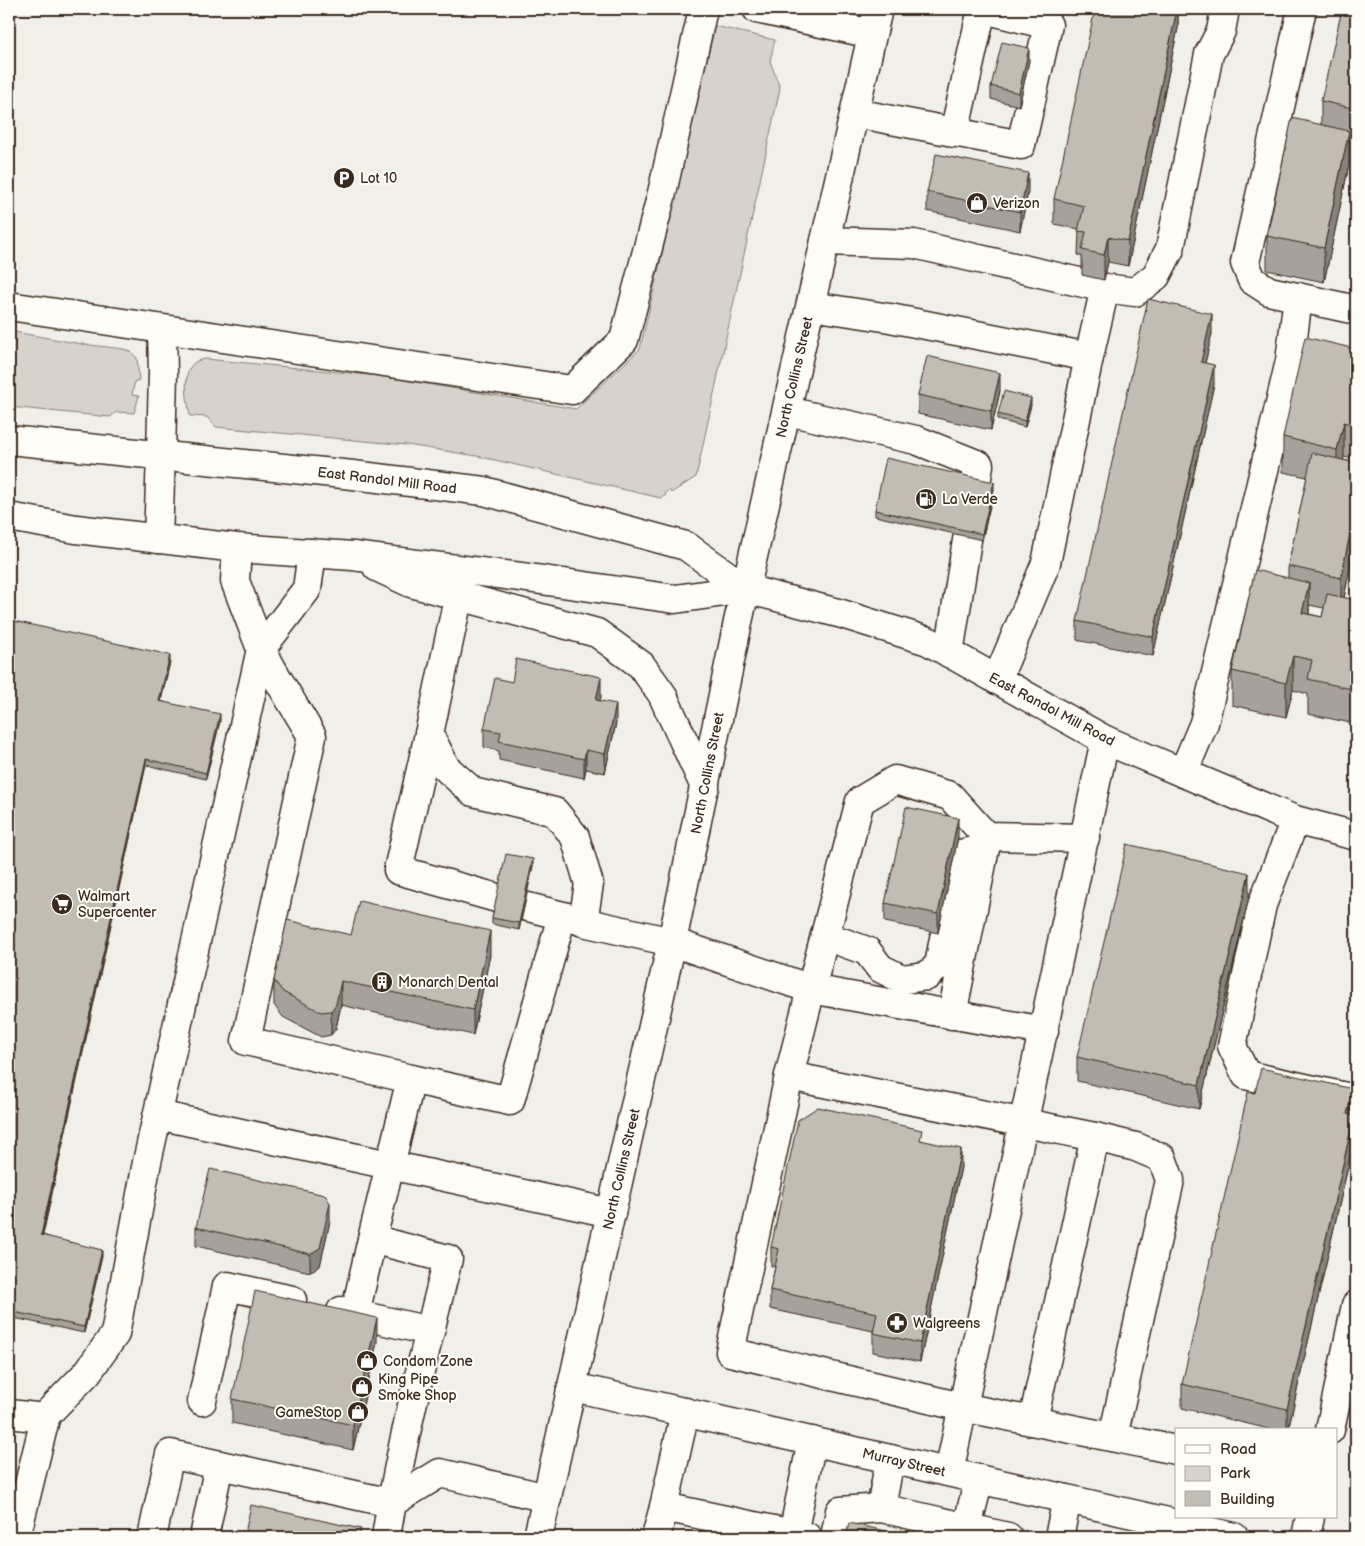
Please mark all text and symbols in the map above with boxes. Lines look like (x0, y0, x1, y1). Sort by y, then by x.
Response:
parking icon: Lot 10 (332, 166, 356, 190)
place label: Lot 10 (360, 170, 397, 187)
shop icon: Verizon (965, 191, 989, 215)
place label: Verizon (993, 195, 1040, 212)
street label: North Collins Street (772, 314, 817, 439)
street label: East Randol Mill Road (316, 464, 457, 497)
fuel station icon: La Verde (914, 487, 938, 511)
place label: La Verde (942, 491, 998, 508)
street label: East Randol Mill Road (986, 669, 1118, 750)
street label: North Collins Street (687, 710, 728, 835)
place label: Walmart Supercenter (78, 888, 157, 921)
supermarket icon: Walmart Supercenter (50, 892, 74, 916)
building icon: Monarch Dental (370, 970, 394, 994)
place label: Monarch Dental (398, 974, 499, 991)
street label: North Collins Street (599, 1106, 644, 1231)
pharmacy icon: Walgreens (885, 1311, 909, 1335)
place label: Walgreens (913, 1315, 980, 1332)
shop icon: Condom Zone (355, 1349, 379, 1373)
place label: Condom Zone (383, 1353, 473, 1370)
place label: King Pipe Smoke Shop (378, 1371, 457, 1404)
shop icon: King Pipe Smoke Shop (350, 1375, 374, 1399)
shop icon: GameStop (346, 1400, 370, 1424)
place label: GameStop (275, 1404, 342, 1421)
legend (1175, 1428, 1338, 1518)
text: Road (1220, 1440, 1256, 1459)
street label: Murray Street (861, 1445, 948, 1480)
text: Park (1220, 1464, 1251, 1483)
text: Building (1220, 1490, 1275, 1509)

